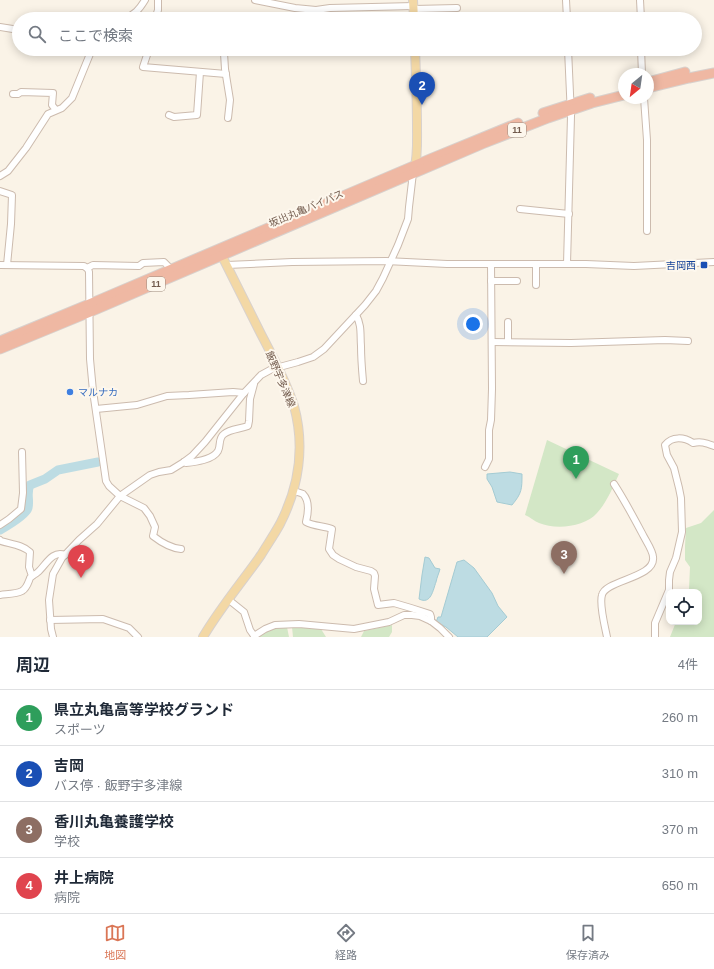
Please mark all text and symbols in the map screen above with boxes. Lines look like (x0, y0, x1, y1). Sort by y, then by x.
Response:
search box (12, 12, 702, 56)
icon: search (26, 23, 48, 45)
text: ここで検索 (58, 27, 133, 44)
north arrow (618, 68, 654, 104)
pin: 2 (409, 72, 435, 105)
road number: 11 (508, 123, 526, 137)
street label: 坂出丸亀バイパス (267, 188, 345, 229)
place label: 吉岡西 (666, 260, 696, 271)
marker: 吉岡西 (699, 260, 709, 270)
road number: 11 (147, 277, 165, 291)
your location (463, 314, 483, 334)
street label: 飯野宇多津線 (264, 349, 297, 409)
marker: マルナカ (65, 387, 75, 397)
place label: マルナカ (78, 387, 118, 398)
pin: 1 (563, 446, 589, 479)
pin: 3 (551, 541, 577, 574)
pin: 4 (68, 545, 94, 578)
map controls (666, 589, 702, 625)
button: locate (666, 589, 702, 625)
text: 周辺 (16, 656, 50, 675)
text: 4件 (678, 657, 698, 672)
text: 県立丸亀高等学校グランド (54, 701, 234, 718)
text: 1 (25, 710, 33, 725)
text: 260 m (662, 710, 698, 725)
text: スポーツ (54, 722, 106, 737)
text: 吉岡 (54, 757, 84, 774)
text: 2 (25, 766, 33, 781)
text: 310 m (662, 766, 698, 781)
text: バス停 · 飯野宇多津線 (54, 778, 183, 793)
text: 香川丸亀養護学校 (54, 813, 174, 830)
text: 3 (25, 822, 33, 837)
text: 370 m (662, 822, 698, 837)
text: 学校 (54, 834, 80, 849)
text: 井上病院 (54, 869, 114, 886)
text: 4 (25, 878, 33, 893)
text: 650 m (662, 878, 698, 893)
text: 病院 (54, 890, 80, 905)
tab: 地図 (104, 922, 126, 962)
tab: 経路 (335, 922, 357, 962)
tab: 保存済み (566, 922, 610, 962)

